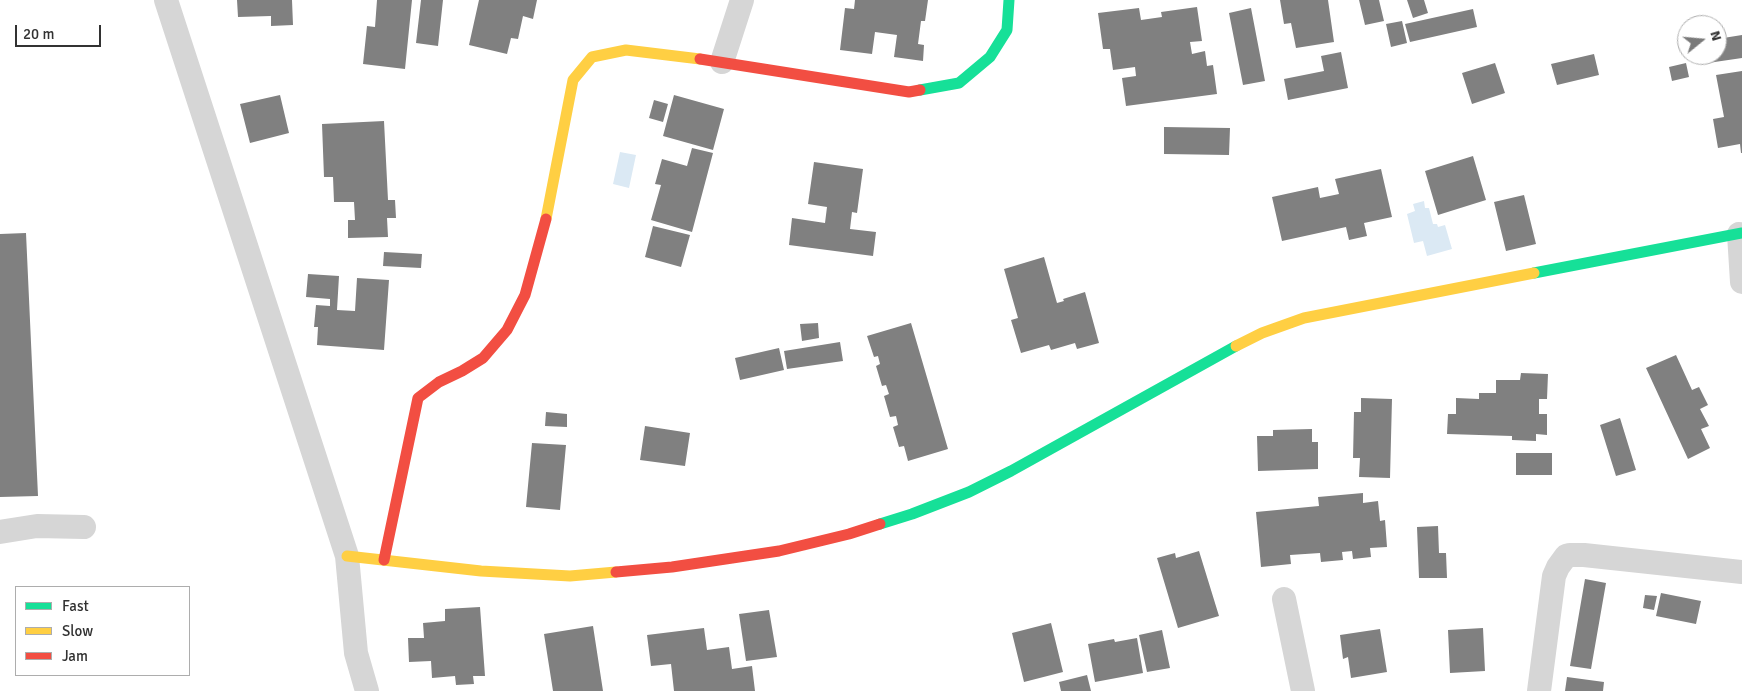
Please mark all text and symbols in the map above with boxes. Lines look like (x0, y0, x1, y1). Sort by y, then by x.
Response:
scale bar (18, 15, 104, 47)
north arrow (1677, 15, 1727, 65)
text: 20 m (23, 25, 54, 43)
text: N (1706, 29, 1725, 43)
legend (15, 586, 190, 676)
text: Fast (62, 597, 89, 615)
text: Slow (62, 622, 93, 640)
text: Jam (62, 647, 88, 665)

